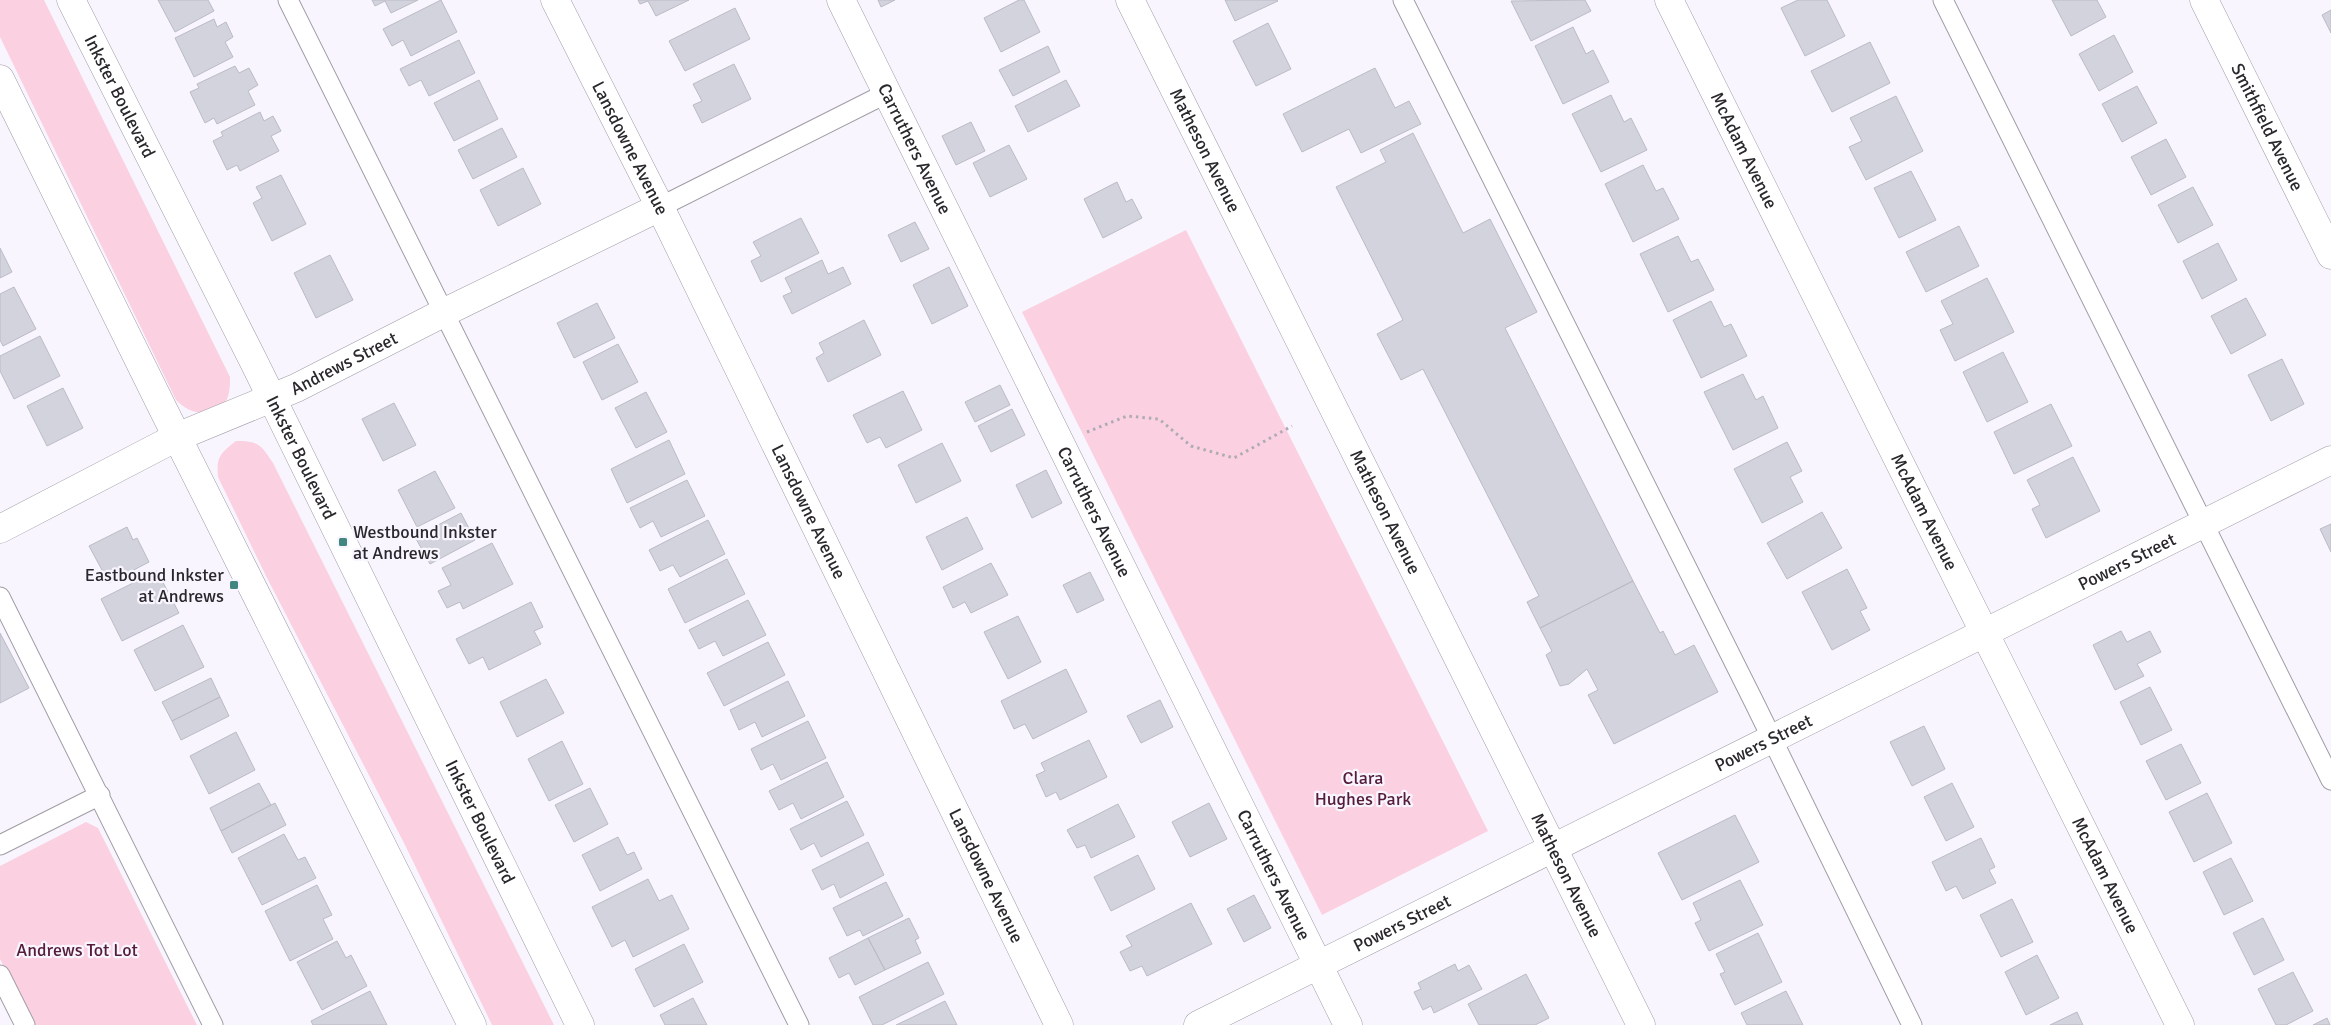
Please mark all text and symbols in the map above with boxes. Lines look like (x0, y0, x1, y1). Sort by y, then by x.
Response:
street label: Inkster Boulevard (79, 31, 160, 162)
street label: Smithfield Avenue (2226, 60, 2308, 195)
street label: Lansdowne Avenue (587, 78, 673, 218)
street label: Carruthers Avenue (873, 80, 956, 218)
street label: Matheson Avenue (1165, 85, 1245, 216)
street label: McAdam Avenue (1706, 88, 1782, 212)
street label: Andrews Street (287, 327, 401, 400)
street label: Inkster Boulevard (261, 392, 341, 523)
street label: Lansdowne Avenue (766, 441, 851, 582)
street label: Carruthers Avenue (1053, 443, 1136, 581)
street label: Matheson Avenue (1345, 446, 1425, 578)
street label: McAdam Avenue (1886, 450, 1962, 574)
place label: Westbound Inkster at Andrews (353, 521, 497, 564)
street label: Powers Street (2075, 528, 2179, 595)
marker: Westbound Inkster at Andrews (337, 536, 349, 548)
place label: Eastbound Inkster at Andrews (85, 564, 224, 607)
marker: Eastbound Inkster at Andrews (228, 579, 240, 591)
street label: Powers Street (1711, 709, 1816, 776)
street label: Inkster Boulevard (440, 756, 520, 887)
park label: Clara Hughes Park (1315, 767, 1411, 810)
street label: Lansdowne Avenue (944, 805, 1028, 946)
street label: Carruthers Avenue (1232, 806, 1315, 944)
street label: Matheson Avenue (1526, 809, 1607, 941)
street label: McAdam Avenue (2067, 813, 2144, 937)
street label: Powers Street (1350, 890, 1454, 957)
park label: Andrews Tot Lot (16, 939, 138, 961)

